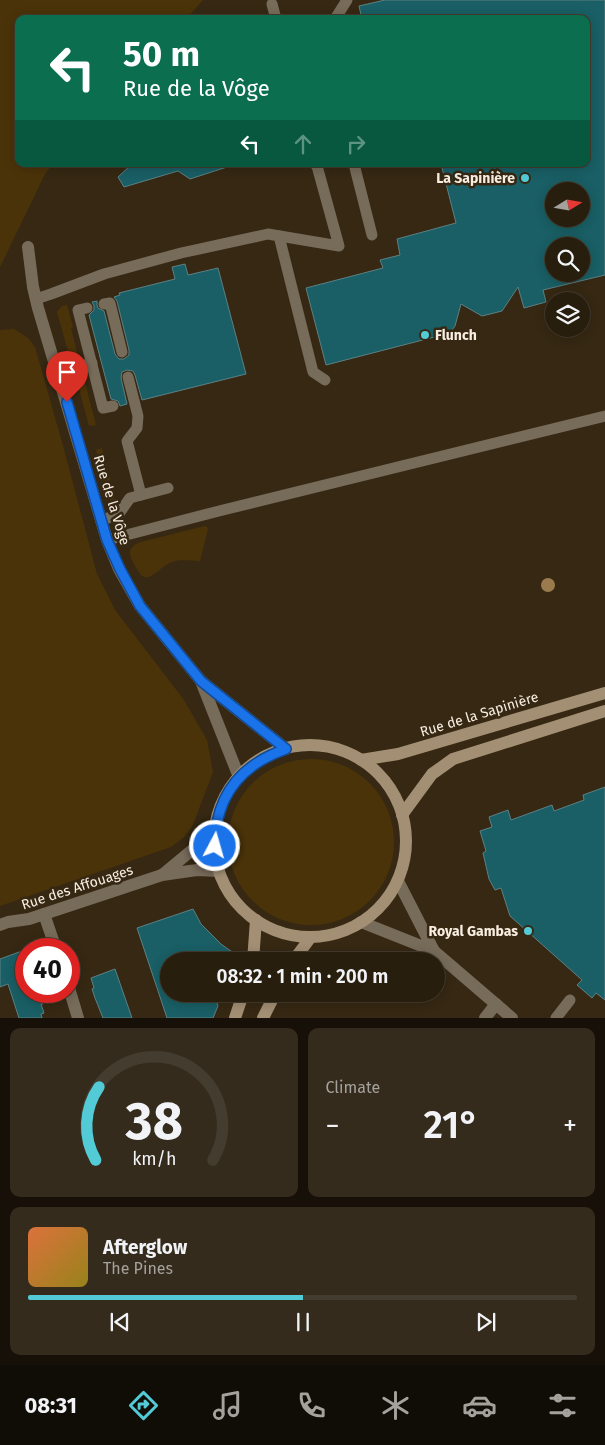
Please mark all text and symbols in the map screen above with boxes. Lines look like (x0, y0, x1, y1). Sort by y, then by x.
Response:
text: 50 m (123, 33, 200, 75)
icon: left (40, 35, 105, 100)
text: Rue de la Vôge (123, 75, 270, 102)
icon: left (236, 130, 264, 158)
icon: ahead (289, 130, 317, 158)
icon: right (342, 130, 370, 158)
place label: La Sapinière (436, 170, 515, 187)
marker: La Sapinière (519, 172, 531, 184)
north arrow (545, 182, 590, 228)
map controls (545, 182, 590, 337)
button: search (545, 237, 590, 282)
button: layers (545, 292, 590, 337)
place label: Flunch (435, 327, 477, 344)
marker: Flunch (419, 329, 431, 341)
pin (46, 351, 88, 402)
icon: arrive (53, 358, 81, 386)
street label: Rue de la Vôge (90, 453, 133, 547)
street label: Rue de la Sapinière (418, 688, 540, 741)
position arrow (188, 819, 240, 871)
street label: Rue des Affouages (19, 861, 136, 914)
place label: Royal Gambas (429, 923, 518, 940)
marker: Royal Gambas (522, 925, 534, 937)
speed limit sign: 40 (15, 938, 80, 1003)
text: 08:32 · 1 min · 200 m (217, 965, 388, 988)
text: Climate (326, 1078, 380, 1097)
text: 38 (124, 1090, 182, 1153)
text: 21° (423, 1102, 479, 1148)
text: − (326, 1109, 340, 1142)
text: + (563, 1109, 577, 1142)
text: km/h (132, 1148, 176, 1170)
text: Afterglow (103, 1236, 187, 1259)
text: The Pines (103, 1259, 173, 1278)
icon: previous (106, 1308, 134, 1336)
icon: pause (289, 1308, 317, 1336)
icon: next (472, 1308, 500, 1336)
icon: directions (126, 1388, 161, 1423)
icon: music (210, 1388, 245, 1423)
icon: phone (294, 1388, 329, 1423)
icon: climate (378, 1388, 413, 1423)
icon: car (462, 1388, 497, 1423)
icon: filters (545, 1388, 580, 1423)
text: 08:31 (24, 1392, 77, 1419)

